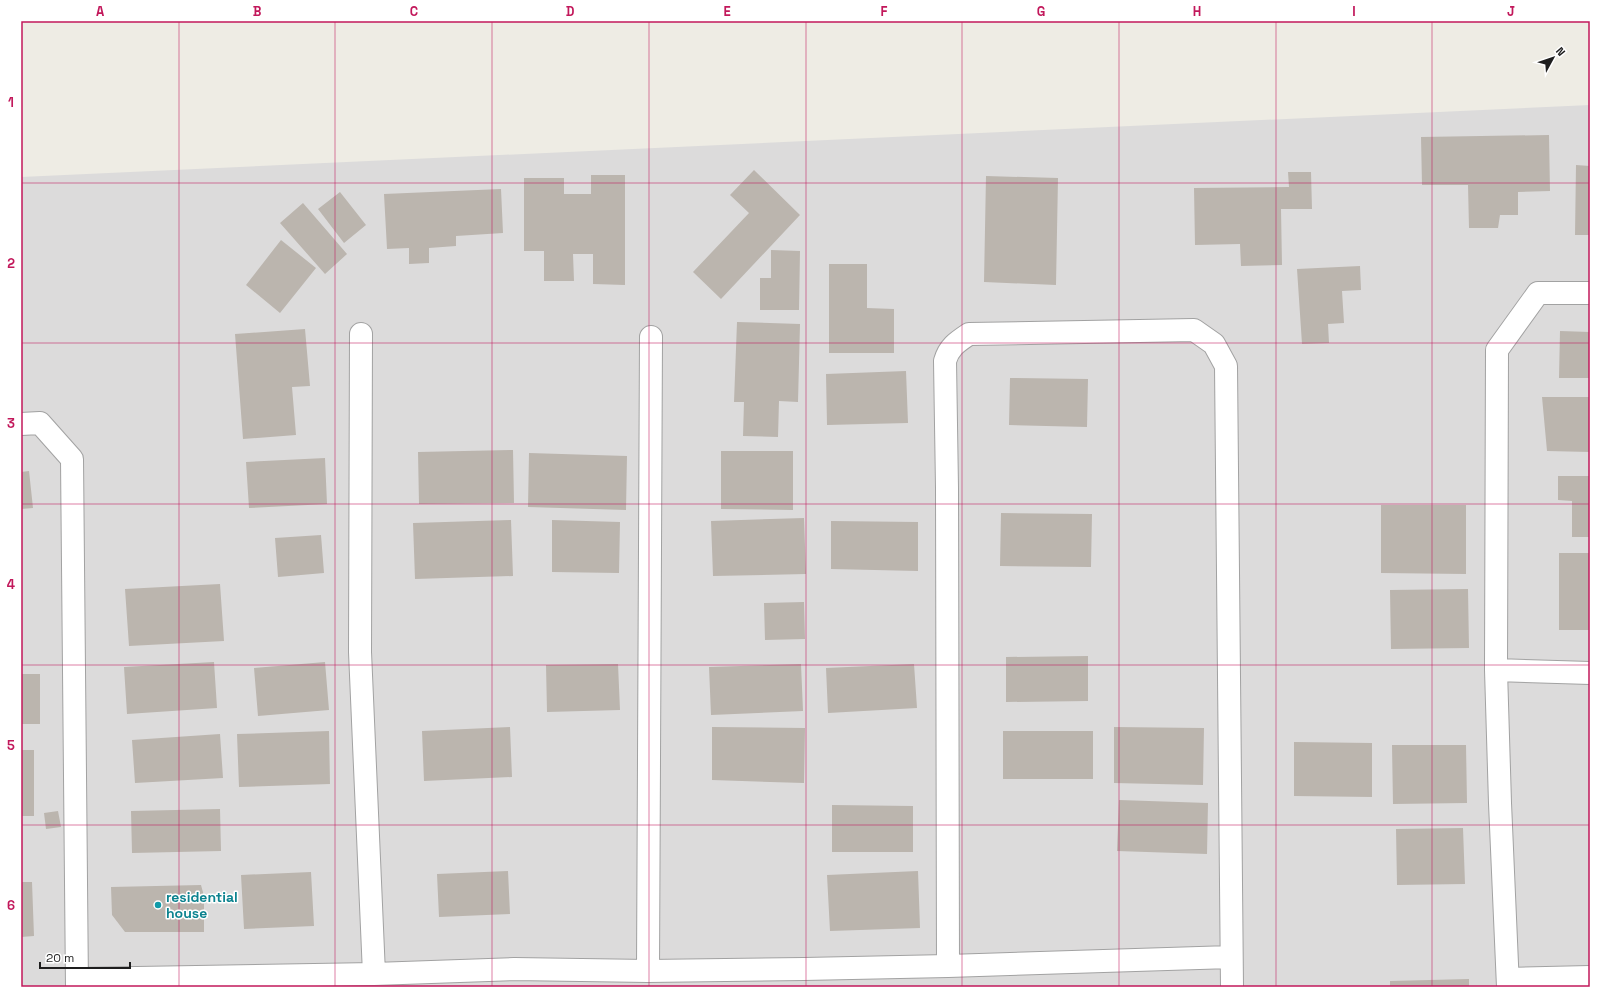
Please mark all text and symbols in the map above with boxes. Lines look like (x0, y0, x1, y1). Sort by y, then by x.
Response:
text: A (96, 3, 105, 20)
text: B (253, 3, 262, 20)
text: C (410, 3, 418, 20)
text: D (566, 3, 575, 20)
text: E (723, 3, 731, 20)
text: F (881, 3, 888, 20)
text: G (1037, 3, 1045, 20)
text: H (1193, 3, 1201, 20)
text: I (1352, 3, 1356, 20)
text: J (1507, 3, 1515, 20)
north arrow (1533, 38, 1573, 78)
text: N (1553, 44, 1568, 59)
text: 1 (8, 94, 14, 111)
text: 2 (7, 255, 15, 272)
text: 3 (7, 415, 15, 432)
text: 4 (7, 576, 15, 593)
text: 5 (7, 737, 15, 754)
place label: residential house (166, 888, 238, 922)
text: 6 (7, 897, 15, 914)
marker: residential house (153, 900, 163, 910)
scale bar (40, 944, 130, 970)
text: 20 m (46, 950, 74, 966)

